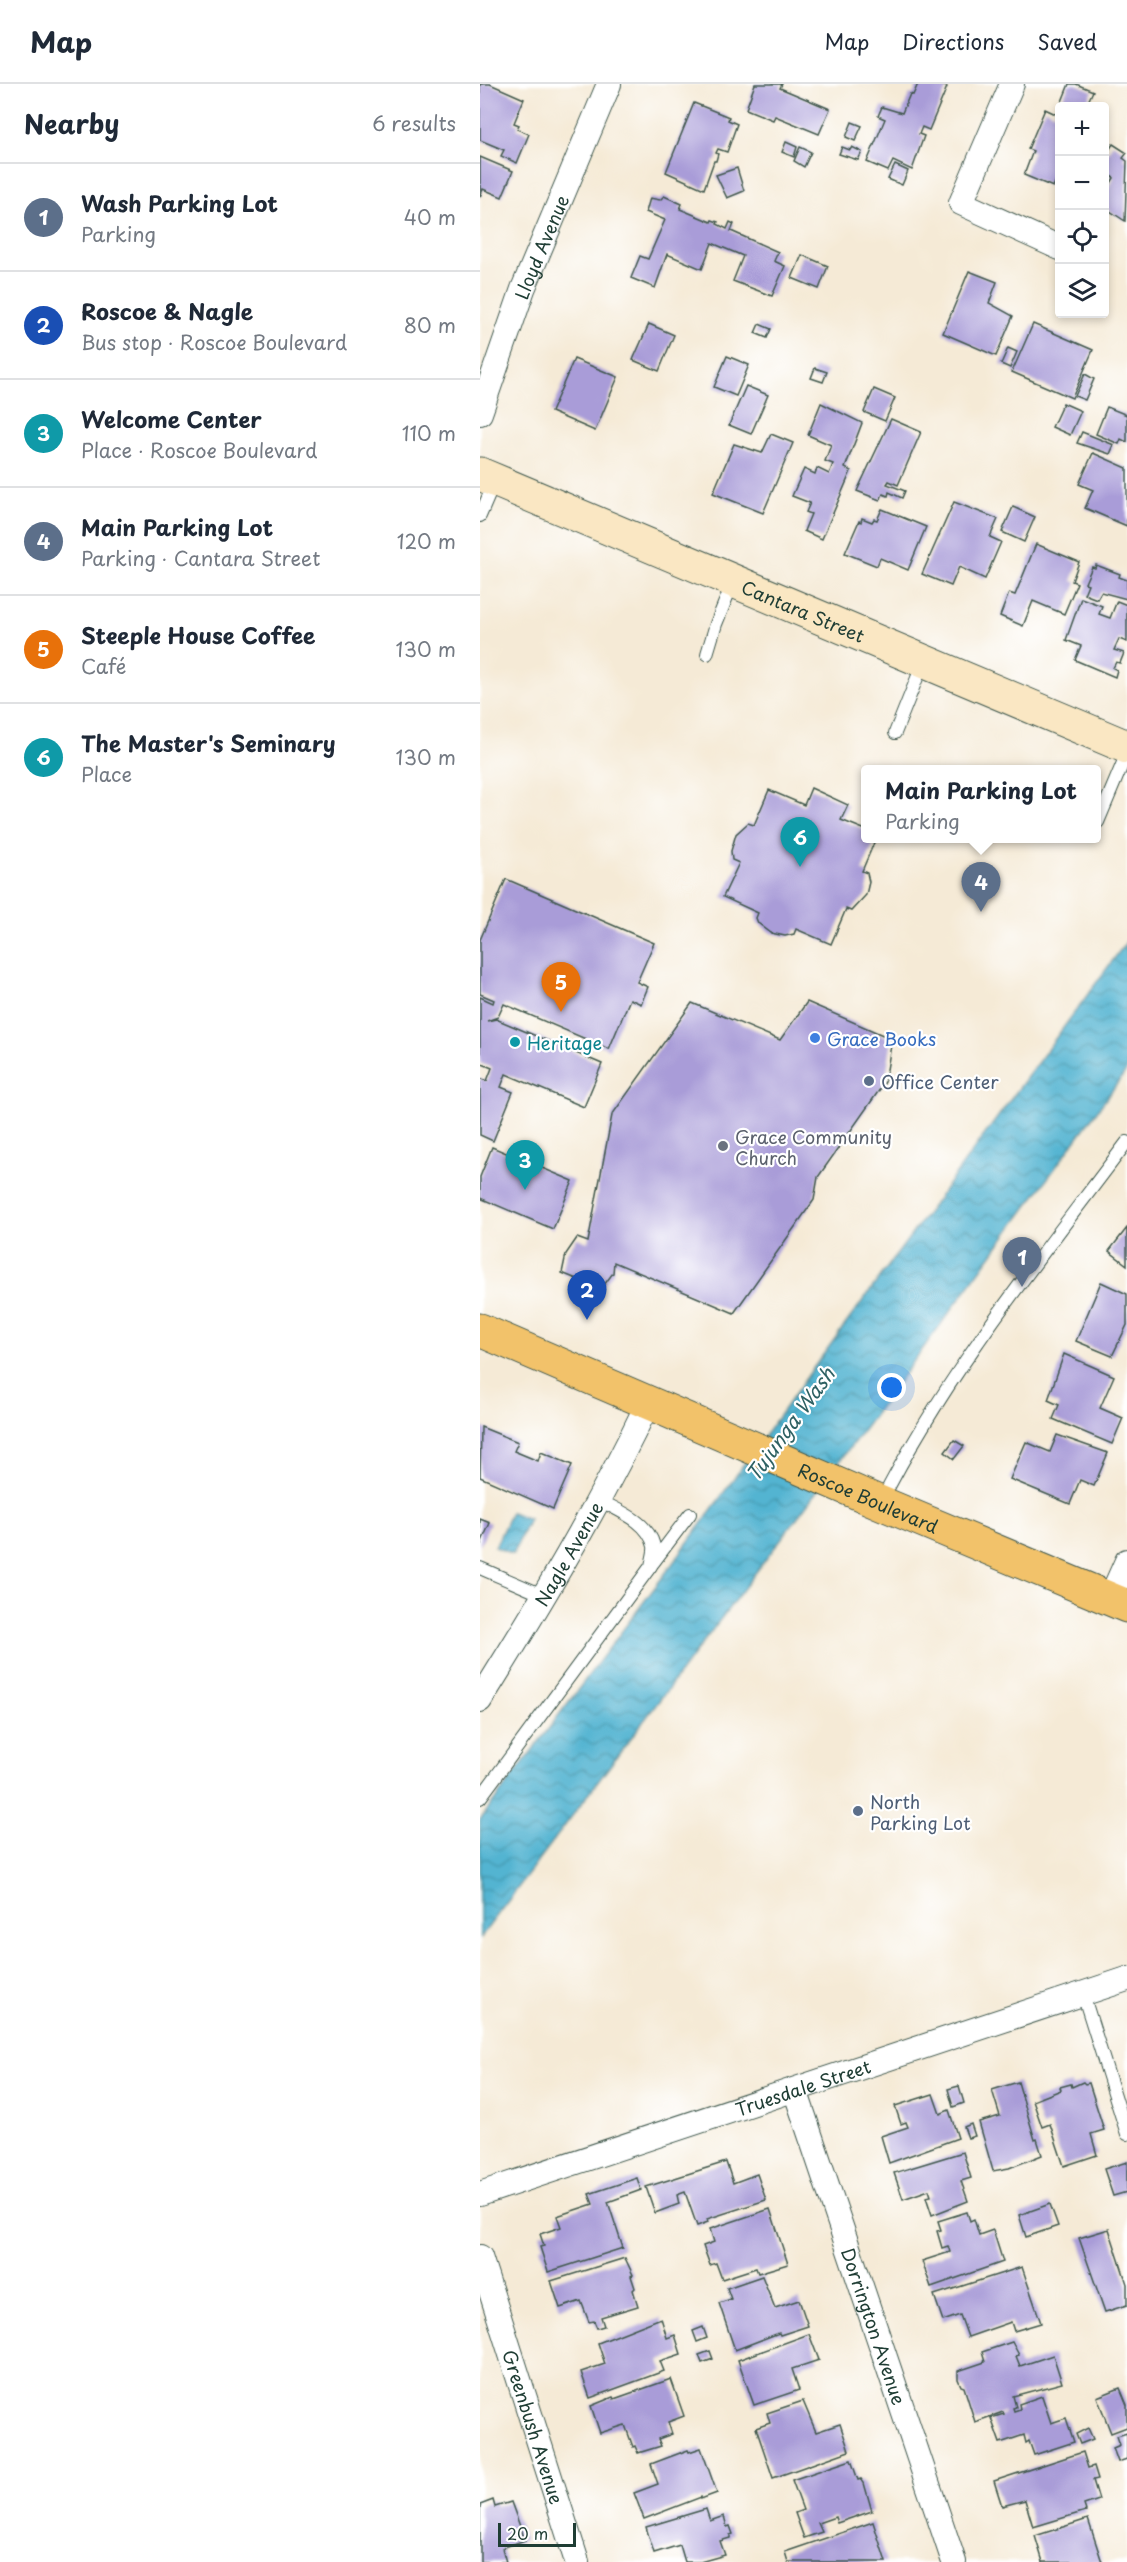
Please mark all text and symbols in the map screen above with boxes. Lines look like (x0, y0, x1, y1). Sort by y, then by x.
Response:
text: Map (30, 20, 92, 63)
text: Map (824, 25, 869, 57)
text: Directions (902, 25, 1004, 57)
text: Saved (1037, 25, 1097, 57)
map controls (1055, 102, 1109, 318)
button: + (1055, 102, 1109, 156)
text: Nearby (24, 104, 119, 143)
text: 6 results (372, 108, 456, 138)
button: − (1055, 156, 1109, 210)
text: Wash Parking Lot (81, 186, 278, 219)
street label: Lloyd Avenue (507, 190, 575, 303)
text: 1 (39, 202, 48, 232)
text: 40 m (404, 202, 456, 232)
button: locate (1055, 210, 1109, 264)
text: Parking (81, 219, 156, 249)
button: layers (1055, 264, 1109, 318)
text: Roscoe & Nagle (81, 294, 253, 327)
text: 2 (36, 310, 51, 340)
text: 80 m (404, 310, 456, 340)
text: Bus stop · Roscoe Boulevard (81, 327, 347, 357)
text: Welcome Center (81, 402, 262, 435)
text: 3 (37, 418, 50, 448)
text: 110 m (402, 418, 456, 448)
text: Place · Roscoe Boulevard (81, 435, 317, 465)
text: Main Parking Lot (81, 510, 273, 543)
text: 4 (37, 526, 50, 556)
text: 120 m (397, 526, 456, 556)
text: Parking · Cantara Street (81, 543, 320, 573)
street label: Cantara Street (738, 573, 869, 648)
text: Steeple House Coffee (81, 618, 316, 651)
text: 5 (37, 634, 50, 664)
text: 130 m (396, 634, 456, 664)
text: Café (81, 651, 126, 681)
text: The Master's Seminary (81, 726, 336, 759)
text: 6 (36, 742, 51, 772)
text: 130 m (396, 742, 456, 772)
text: Place (81, 759, 132, 789)
popup (861, 765, 1101, 843)
text: Main Parking Lot (885, 773, 1077, 806)
text: Parking (885, 806, 960, 836)
pin: 6 (780, 818, 820, 867)
pin: 4 (962, 862, 1000, 912)
pin: 5 (542, 962, 580, 1012)
place label: Grace Books (827, 1025, 936, 1052)
place label: Heritage (527, 1029, 602, 1056)
marker: Grace Books (808, 1031, 822, 1045)
marker: Heritage (508, 1035, 522, 1049)
place label: Office Center (881, 1068, 999, 1095)
marker: Office Center (862, 1074, 876, 1088)
place label: Grace Community Church (735, 1123, 892, 1171)
marker: Grace Community Church (716, 1139, 730, 1153)
pin: 3 (506, 1140, 544, 1190)
pin: 1 (1002, 1238, 1042, 1287)
pin: 2 (568, 1270, 606, 1320)
water label: Tujunga Wash (738, 1361, 842, 1487)
your location (877, 1373, 906, 1402)
street label: Roscoe Boulevard (794, 1455, 943, 1539)
street label: Nagle Avenue (527, 1496, 609, 1611)
place label: North Parking Lot (870, 1788, 971, 1836)
marker: North Parking Lot (851, 1804, 865, 1818)
street label: Truesdale Street (731, 2052, 874, 2122)
street label: Dorrington Avenue (835, 2244, 914, 2408)
street label: Greenbush Avenue (497, 2346, 571, 2508)
scale bar (498, 2520, 576, 2548)
text: 20 m (507, 2521, 548, 2545)

